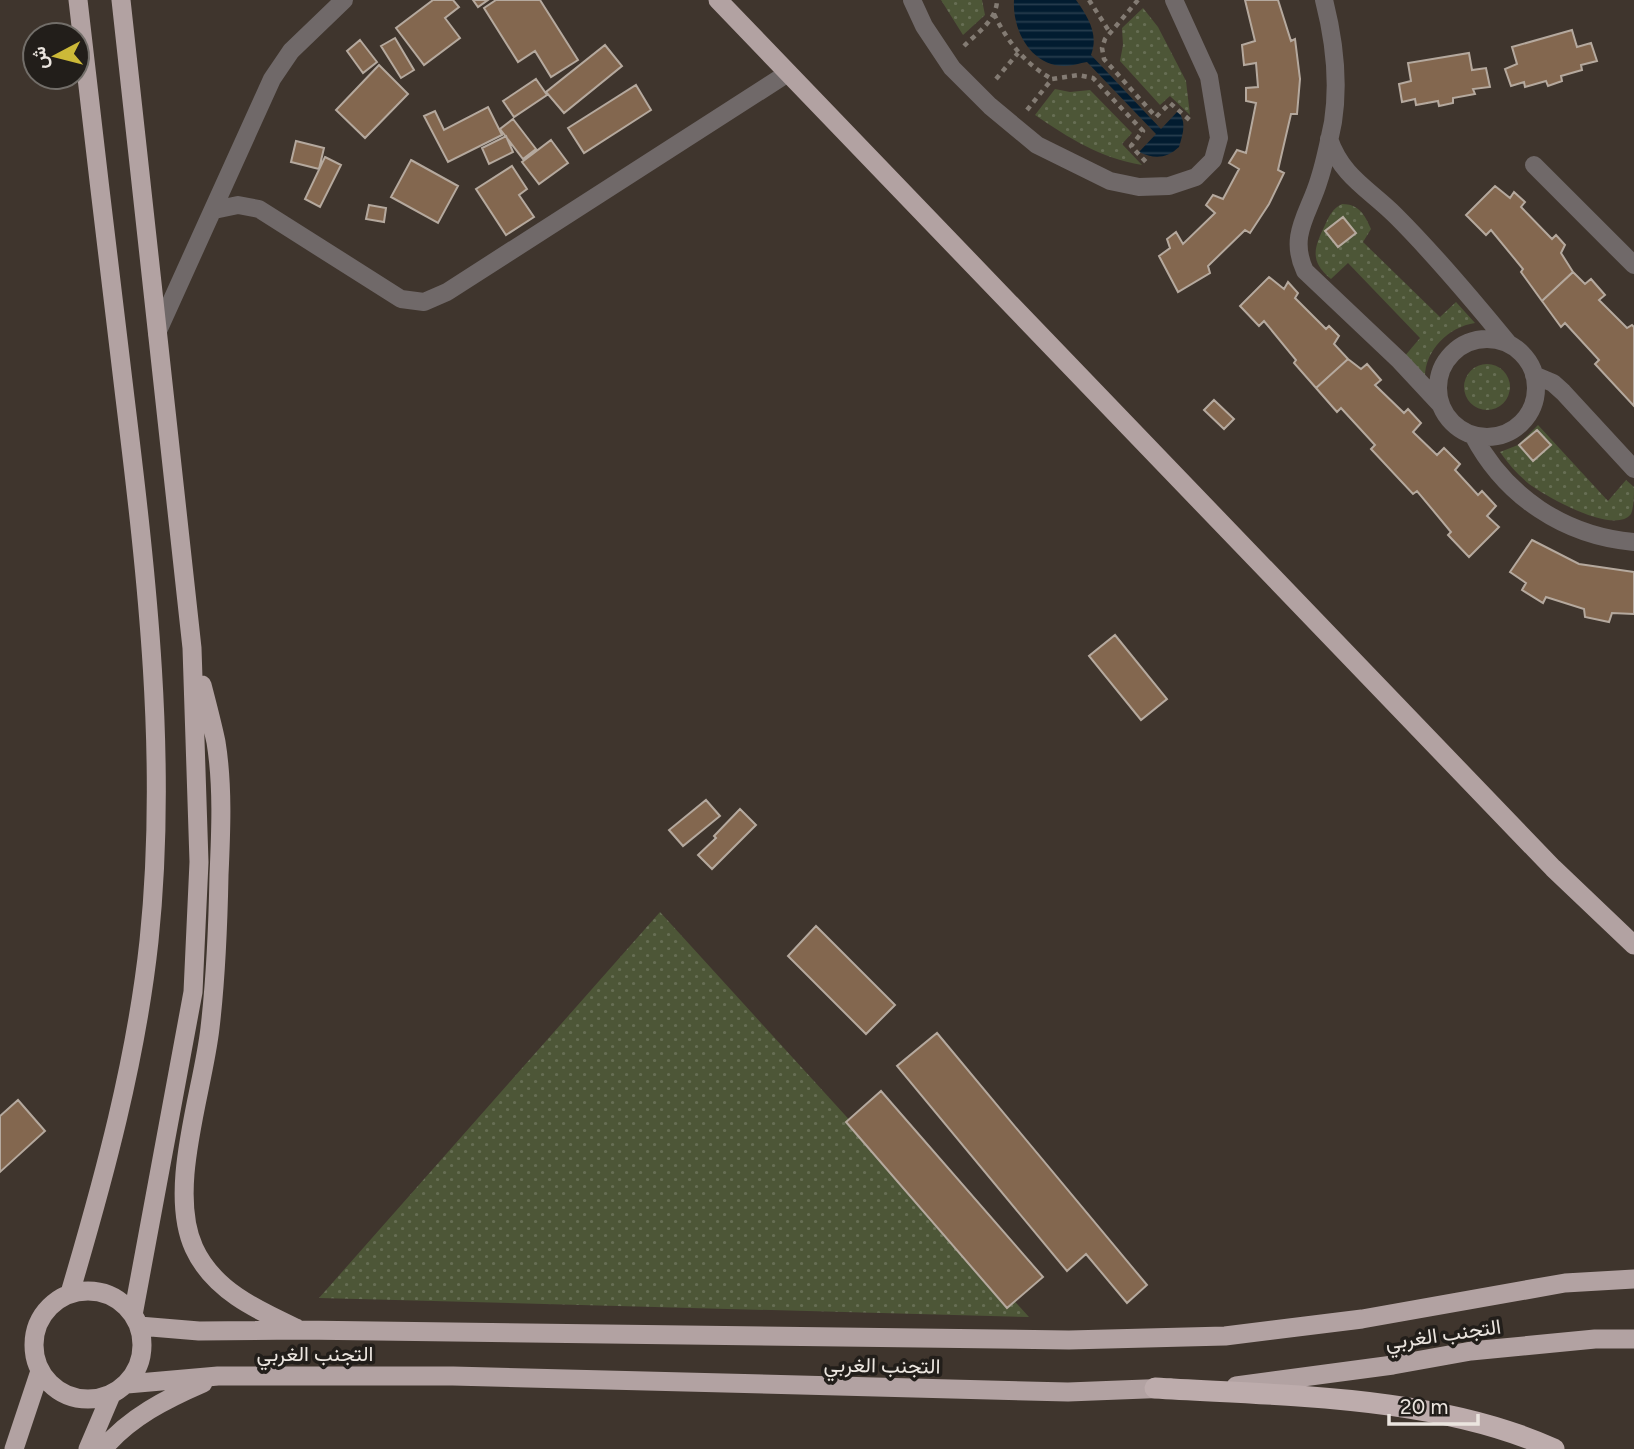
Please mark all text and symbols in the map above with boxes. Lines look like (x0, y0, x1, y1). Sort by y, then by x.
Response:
north arrow (21, 21, 91, 91)
text: ش (27, 45, 52, 71)
street label: التجنب الغربي (1383, 1313, 1503, 1359)
street label: التجنب الغربي (257, 1341, 373, 1371)
street label: التجنب الغربي (823, 1351, 941, 1384)
scale bar (1389, 1382, 1478, 1426)
text: 20 m (1400, 1394, 1448, 1419)

